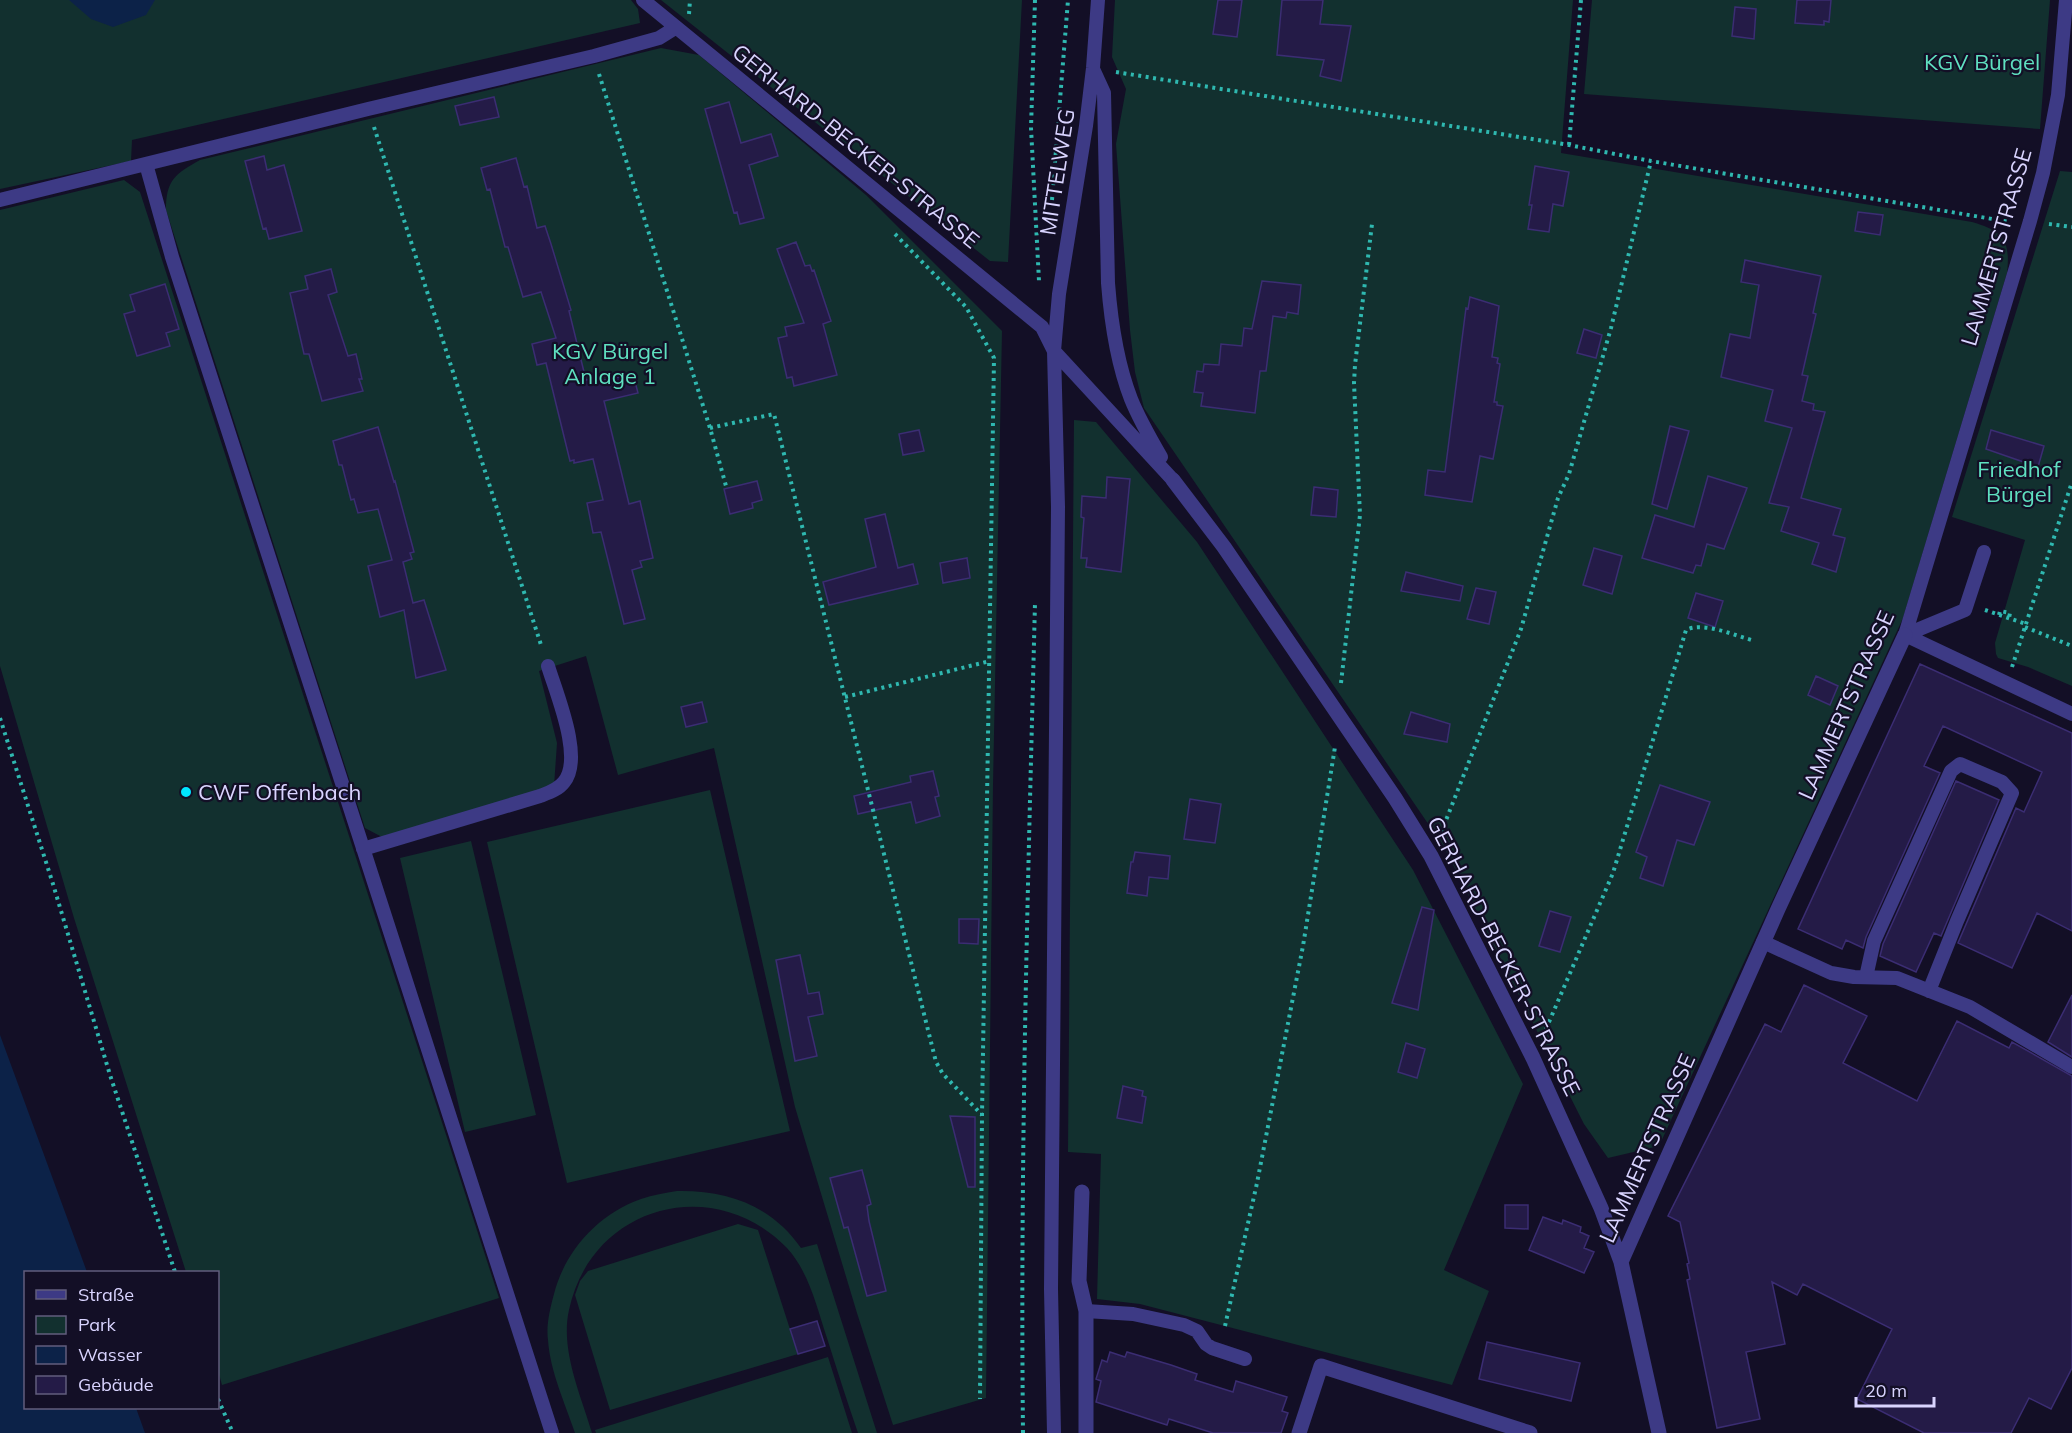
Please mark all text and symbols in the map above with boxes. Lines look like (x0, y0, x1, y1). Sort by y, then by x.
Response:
street label: GERHARD-BECKER-STRASSE (727, 38, 985, 254)
park label: KGV Bürgel (1924, 48, 2040, 76)
street label: MITTELWEG (1033, 107, 1081, 237)
street label: LAMMERTSTRASSE (1954, 145, 2038, 349)
park label: KGV Bürgel Anlage 1 (552, 337, 668, 390)
park label: Friedhof Bürgel (1977, 455, 2061, 508)
street label: LAMMERTSTRASSE (1792, 606, 1900, 804)
place label: CWF Offenbach (198, 778, 362, 806)
marker: CWF Offenbach (179, 785, 193, 799)
street label: GERHARD-BECKER-STRASSE (1421, 812, 1587, 1100)
street label: LAMMERTSTRASSE (1593, 1049, 1701, 1247)
legend (24, 1271, 219, 1409)
text: Straße (78, 1283, 134, 1306)
text: Park (78, 1313, 117, 1336)
text: Wasser (78, 1343, 142, 1366)
scale bar (1856, 1370, 1934, 1408)
text: Gebäude (78, 1373, 154, 1396)
text: 20 m (1865, 1379, 1907, 1402)

